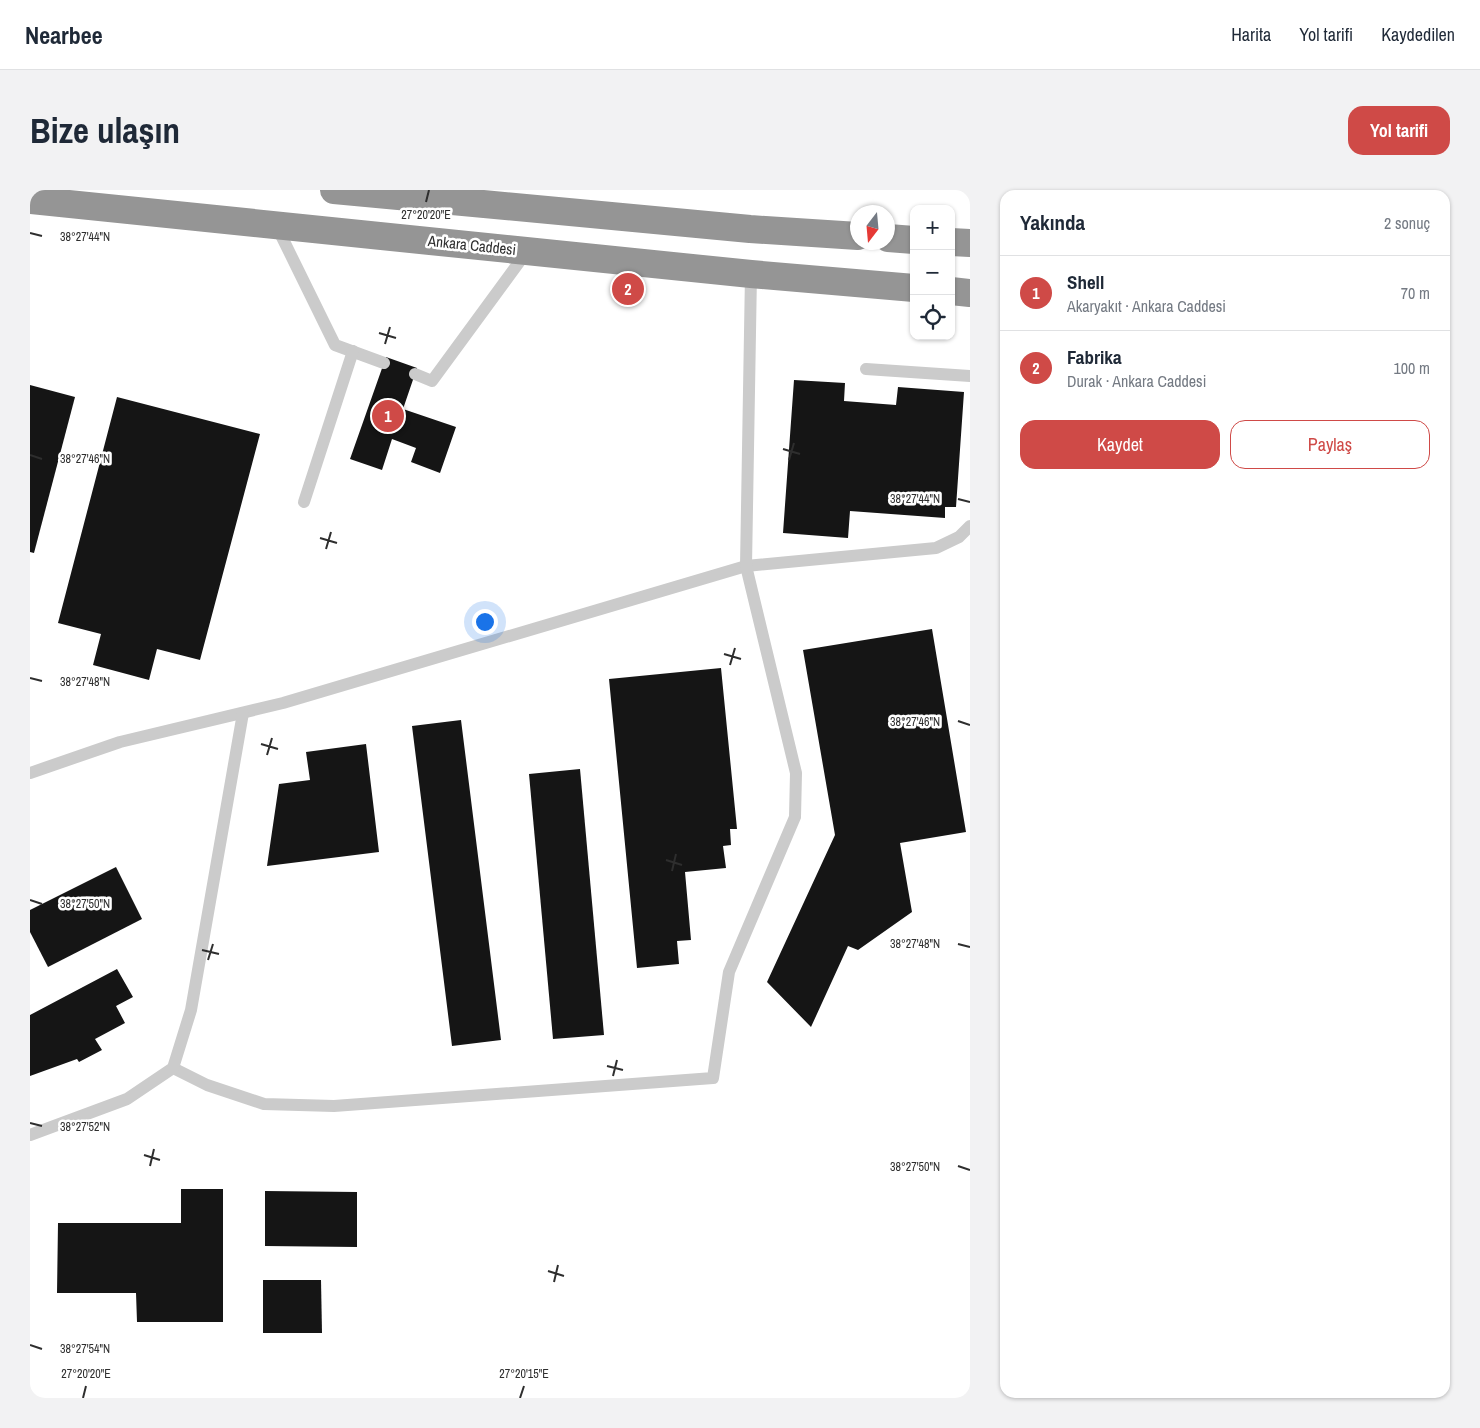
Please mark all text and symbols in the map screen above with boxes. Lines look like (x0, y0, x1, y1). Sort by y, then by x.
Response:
text: Nearbee (25, 19, 103, 51)
text: Harita (1231, 22, 1271, 47)
text: Yol tarifi (1299, 22, 1353, 47)
text: Kaydedilen (1381, 22, 1455, 47)
button: Yol tarifi (1348, 106, 1450, 155)
text: Bize ulaşın (30, 107, 180, 154)
north arrow (850, 205, 895, 250)
map controls (910, 205, 955, 340)
button: + (910, 205, 955, 250)
text: 27°20'20"E (401, 207, 451, 223)
text: Yakında (1020, 208, 1085, 237)
text: 2 sonuç (1384, 212, 1430, 234)
text: 38°27'44"N (60, 229, 110, 245)
street label: Ankara Caddesi (426, 230, 517, 260)
button: − (910, 250, 955, 295)
text: Shell (1067, 269, 1104, 295)
pin: 2 (612, 270, 644, 308)
text: 1 (1032, 282, 1040, 304)
text: 70 m (1401, 282, 1430, 304)
button: locate (910, 295, 955, 340)
text: Akaryakıt · Ankara Caddesi (1067, 295, 1226, 317)
text: Fabrika (1067, 344, 1122, 370)
text: 2 (1032, 357, 1040, 379)
text: 100 m (1394, 357, 1430, 379)
text: Durak · Ankara Caddesi (1067, 370, 1206, 392)
pin: 1 (372, 397, 404, 435)
button: Kaydet (1020, 420, 1220, 469)
button: Paylaş (1230, 420, 1430, 469)
text: 38°27'46"N (60, 451, 110, 467)
text: 38°27'44"N (890, 491, 940, 507)
your location (472, 609, 498, 635)
text: 38°27'48"N (60, 674, 110, 690)
text: 38°27'46"N (890, 714, 940, 730)
text: 38°27'50"N (60, 896, 110, 912)
text: 38°27'48"N (890, 936, 940, 952)
text: 38°27'52"N (60, 1119, 110, 1135)
text: 38°27'50"N (890, 1159, 940, 1175)
text: 38°27'54"N (60, 1341, 110, 1357)
text: 27°20'20"E (61, 1366, 111, 1382)
text: 27°20'15"E (499, 1366, 549, 1382)

